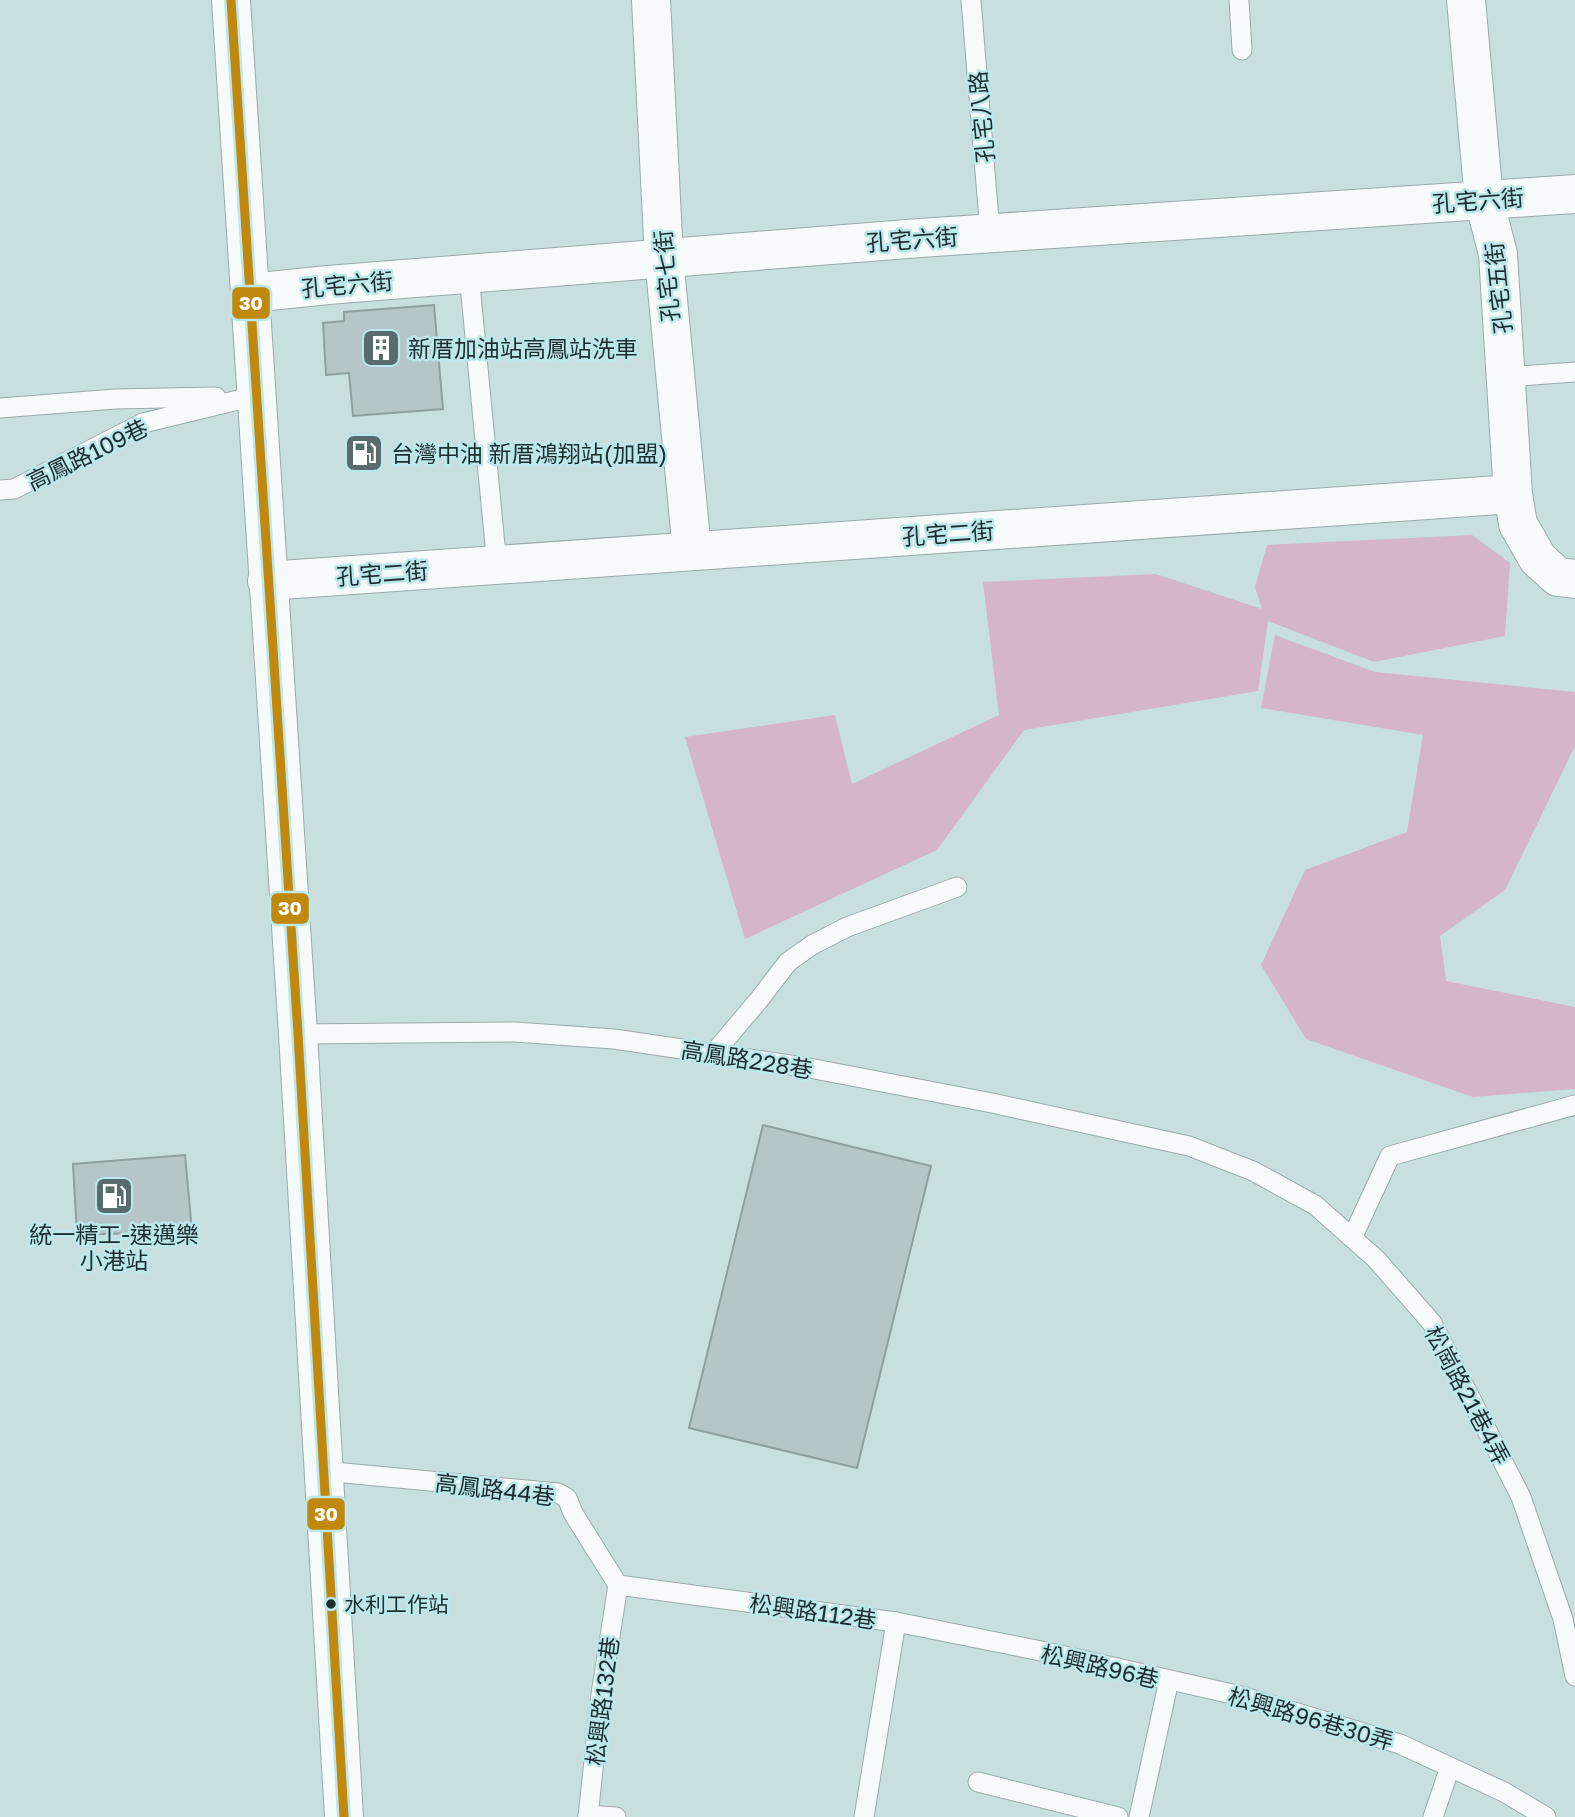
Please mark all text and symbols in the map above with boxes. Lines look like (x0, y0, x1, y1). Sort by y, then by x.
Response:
street label: 孔宅八路 (963, 70, 999, 164)
street label: 孔宅六街 (1431, 183, 1525, 217)
street label: 孔宅六街 (865, 222, 959, 256)
street label: 孔宅七街 (648, 229, 684, 323)
street label: 孔宅五街 (1479, 241, 1517, 335)
street label: 孔宅六街 (300, 266, 394, 302)
line badge: 30 (231, 286, 271, 320)
text: 30 (239, 291, 263, 314)
building icon: 新厝加油站高鳳站洗車 (360, 327, 402, 369)
place label: 新厝加油站高鳳站洗車 (408, 334, 638, 362)
street label: 高鳳路109巷 (22, 413, 152, 495)
fuel station icon: 台灣中油 新厝鴻翔站(加盟) (343, 432, 385, 474)
place label: 台灣中油 新厝鴻翔站(加盟) (391, 439, 667, 467)
street label: 孔宅二街 (901, 516, 995, 550)
street label: 孔宅二街 (335, 556, 429, 590)
line badge: 30 (270, 892, 310, 925)
text: 30 (278, 896, 302, 919)
street label: 高鳳路228巷 (679, 1035, 815, 1083)
fuel station icon: 統一精工-速邁樂 小港站 (93, 1175, 135, 1217)
place label: 統一精工-速邁樂 小港站 (29, 1220, 199, 1274)
street label: 松崗路21巷4弄 (1420, 1321, 1516, 1469)
street label: 高鳳路44巷 (434, 1468, 556, 1510)
line badge: 30 (306, 1497, 346, 1531)
text: 30 (314, 1502, 338, 1525)
street label: 松興路112巷 (748, 1588, 878, 1634)
place label: 水利工作站 (344, 1591, 449, 1617)
marker: 水利工作站 (324, 1597, 338, 1611)
street label: 松興路132巷 (580, 1635, 624, 1767)
street label: 松興路96巷 (1038, 1639, 1162, 1693)
street label: 松興路96巷30弄 (1225, 1681, 1397, 1755)

